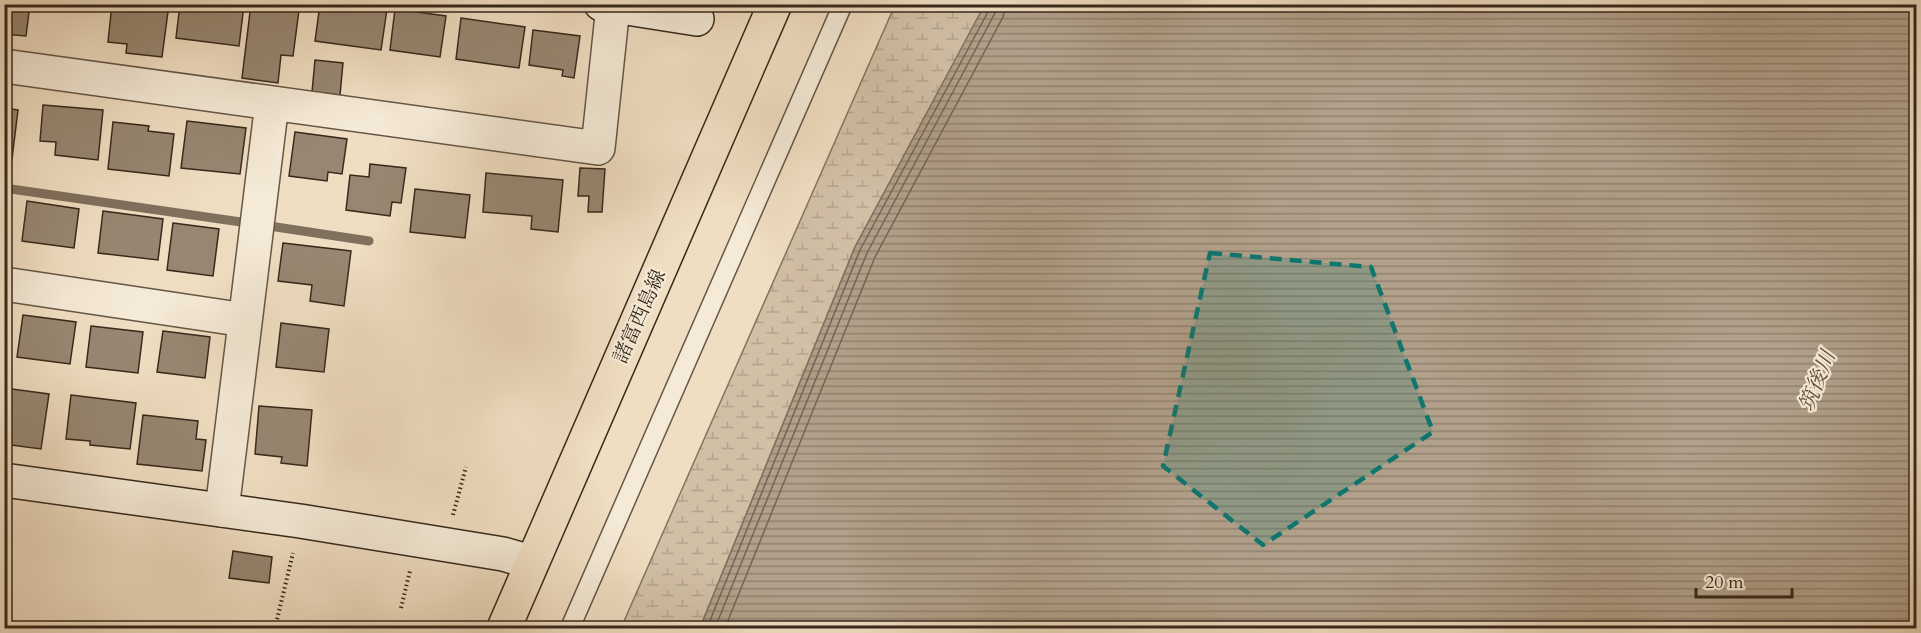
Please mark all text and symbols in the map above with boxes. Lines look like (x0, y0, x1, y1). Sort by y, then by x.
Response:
street label: 諸富西島線 (607, 265, 672, 367)
water label: 筑後川 (1792, 345, 1843, 416)
scale bar (1696, 561, 1792, 599)
text: 20 m (1705, 570, 1744, 595)

